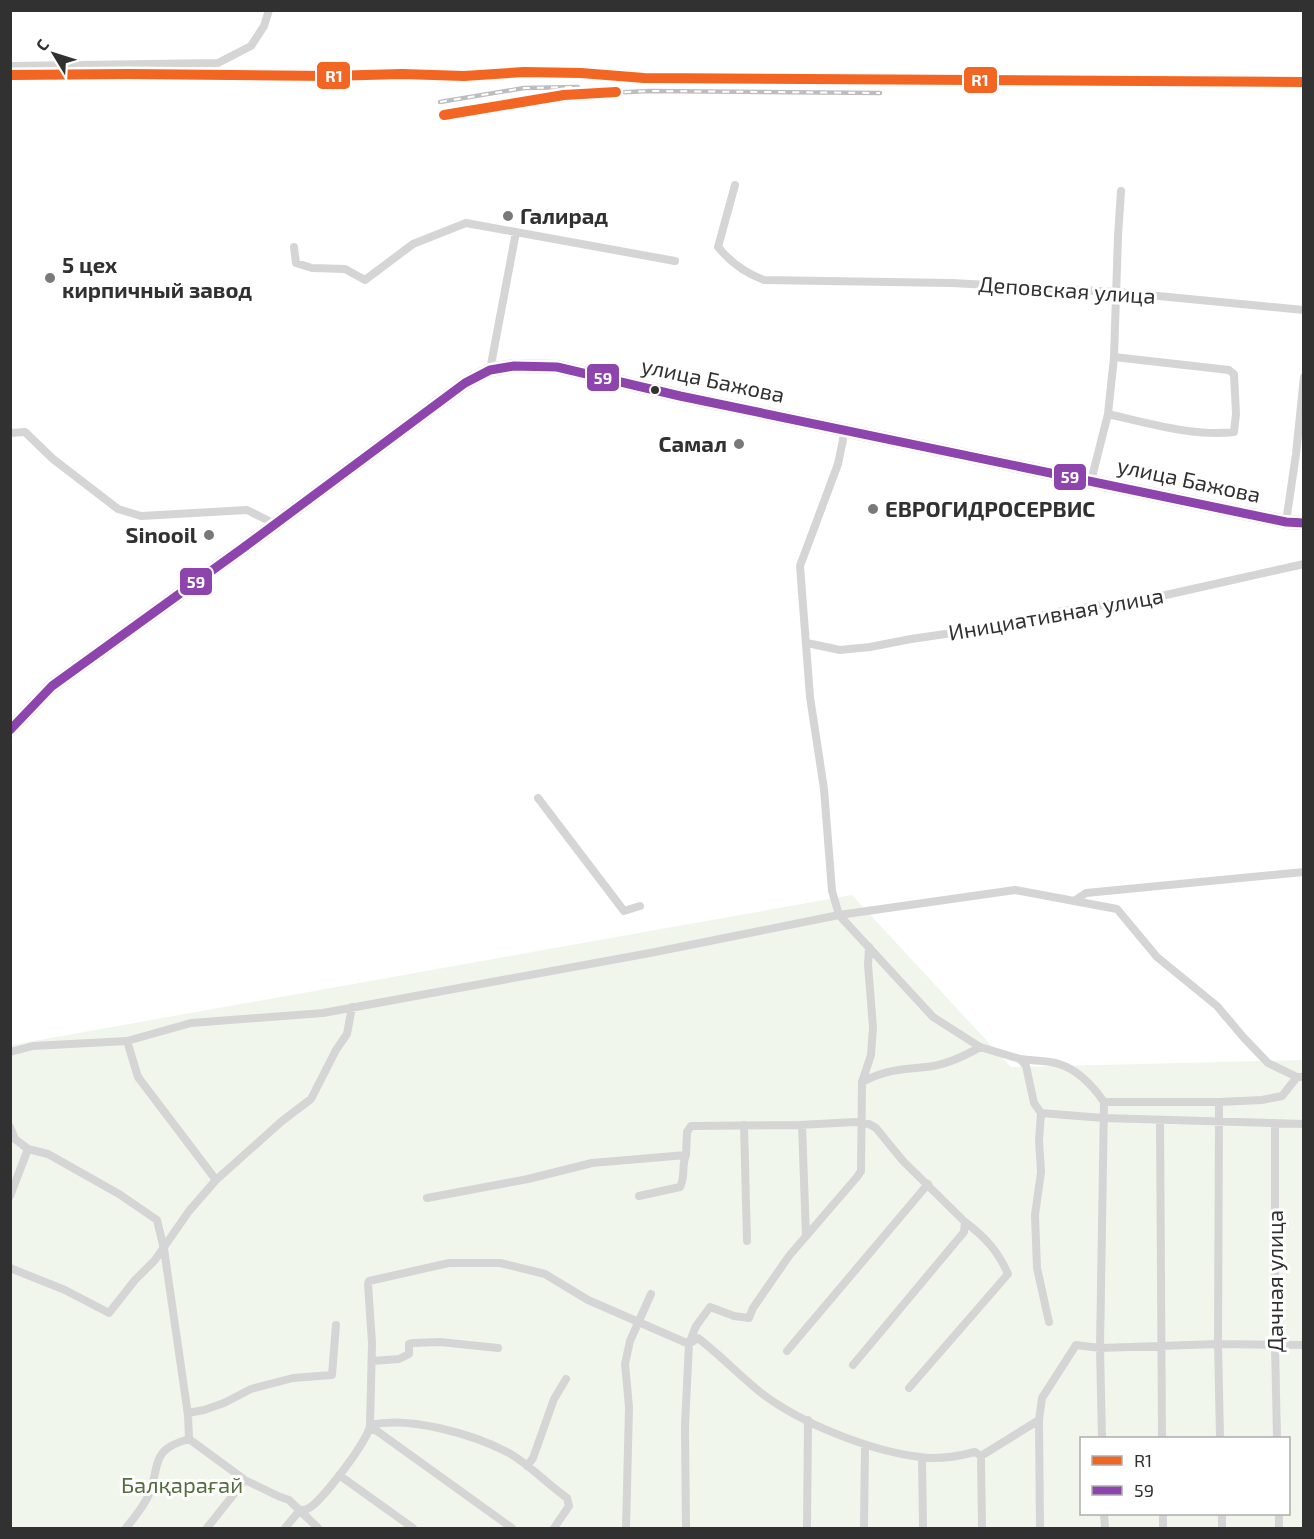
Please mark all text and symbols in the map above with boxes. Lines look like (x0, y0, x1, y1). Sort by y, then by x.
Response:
north arrow (24, 24, 84, 84)
text: С (31, 35, 52, 54)
line badge: R1 (316, 61, 351, 90)
text: R1 (325, 66, 343, 85)
line badge: R1 (963, 66, 998, 94)
text: R1 (971, 70, 989, 89)
place label: Галирад (520, 202, 608, 228)
marker: Галирад (501, 209, 515, 223)
place label: 5 цех кирпичный завод (62, 251, 252, 302)
street label: Деповская улица (978, 270, 1157, 309)
marker: 5 цех кирпичный завод (43, 271, 57, 285)
street label: улица Бажова (639, 351, 787, 408)
line badge: 59 (586, 363, 620, 392)
text: 59 (594, 368, 612, 387)
unlabelled marker (649, 384, 661, 396)
place label: Самал (659, 430, 727, 456)
marker: Самал (732, 437, 746, 451)
street label: улица Бажова (1115, 451, 1263, 508)
line badge: 59 (1053, 463, 1087, 491)
text: 59 (1061, 467, 1079, 486)
place label: ЕВРОГИДРОСЕРВИС (885, 495, 1095, 521)
marker: ЕВРОГИДРОСЕРВИС (866, 502, 880, 516)
place label: Sinooil (126, 521, 198, 547)
marker: Sinooil (202, 528, 216, 542)
line badge: 59 (179, 567, 213, 596)
text: 59 (187, 572, 205, 591)
street label: Инициативная улица (946, 581, 1166, 646)
street label: Дачная улица (1261, 1210, 1288, 1352)
legend (1080, 1437, 1290, 1515)
text: R1 (1134, 1449, 1152, 1471)
park label: Балқарағай (121, 1471, 243, 1497)
text: 59 (1134, 1479, 1154, 1501)

